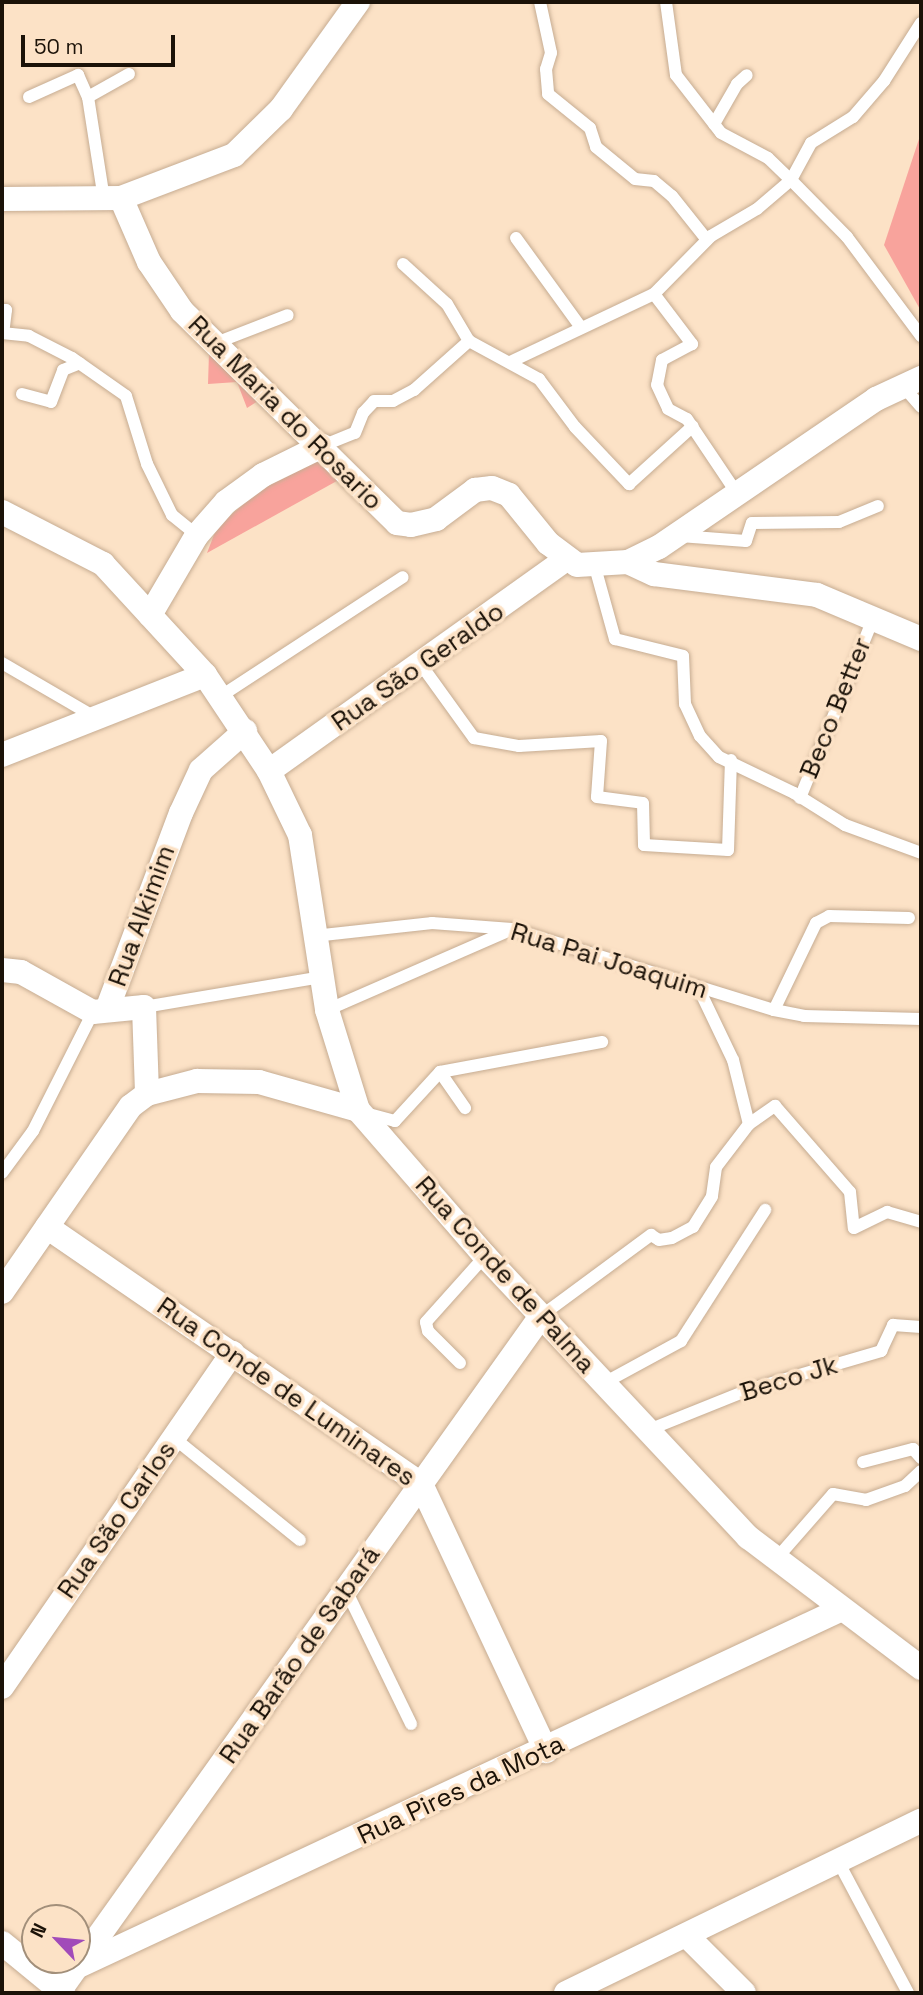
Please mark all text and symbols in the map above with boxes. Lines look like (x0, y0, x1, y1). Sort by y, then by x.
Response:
scale bar (24, 21, 178, 65)
text: 50 m (34, 33, 84, 60)
street label: Rua Maria do Rosario (181, 309, 389, 517)
street label: Rua São Geraldo (326, 596, 510, 738)
street label: Beco Better (794, 633, 878, 783)
street label: Rua Alkimim (102, 841, 182, 991)
street label: Rua Pai Joaquim (507, 916, 711, 1006)
street label: Rua Conde de Palma (408, 1170, 602, 1380)
street label: Rua Conde de Luminares (151, 1291, 421, 1493)
street label: Beco Jk (736, 1349, 842, 1409)
street label: Rua São Carlos (51, 1435, 183, 1605)
street label: Rua Barão de Sabará (213, 1540, 387, 1770)
street label: Rua Pires da Mota (353, 1728, 569, 1852)
north arrow (21, 1904, 91, 1974)
text: N (24, 1919, 52, 1942)

